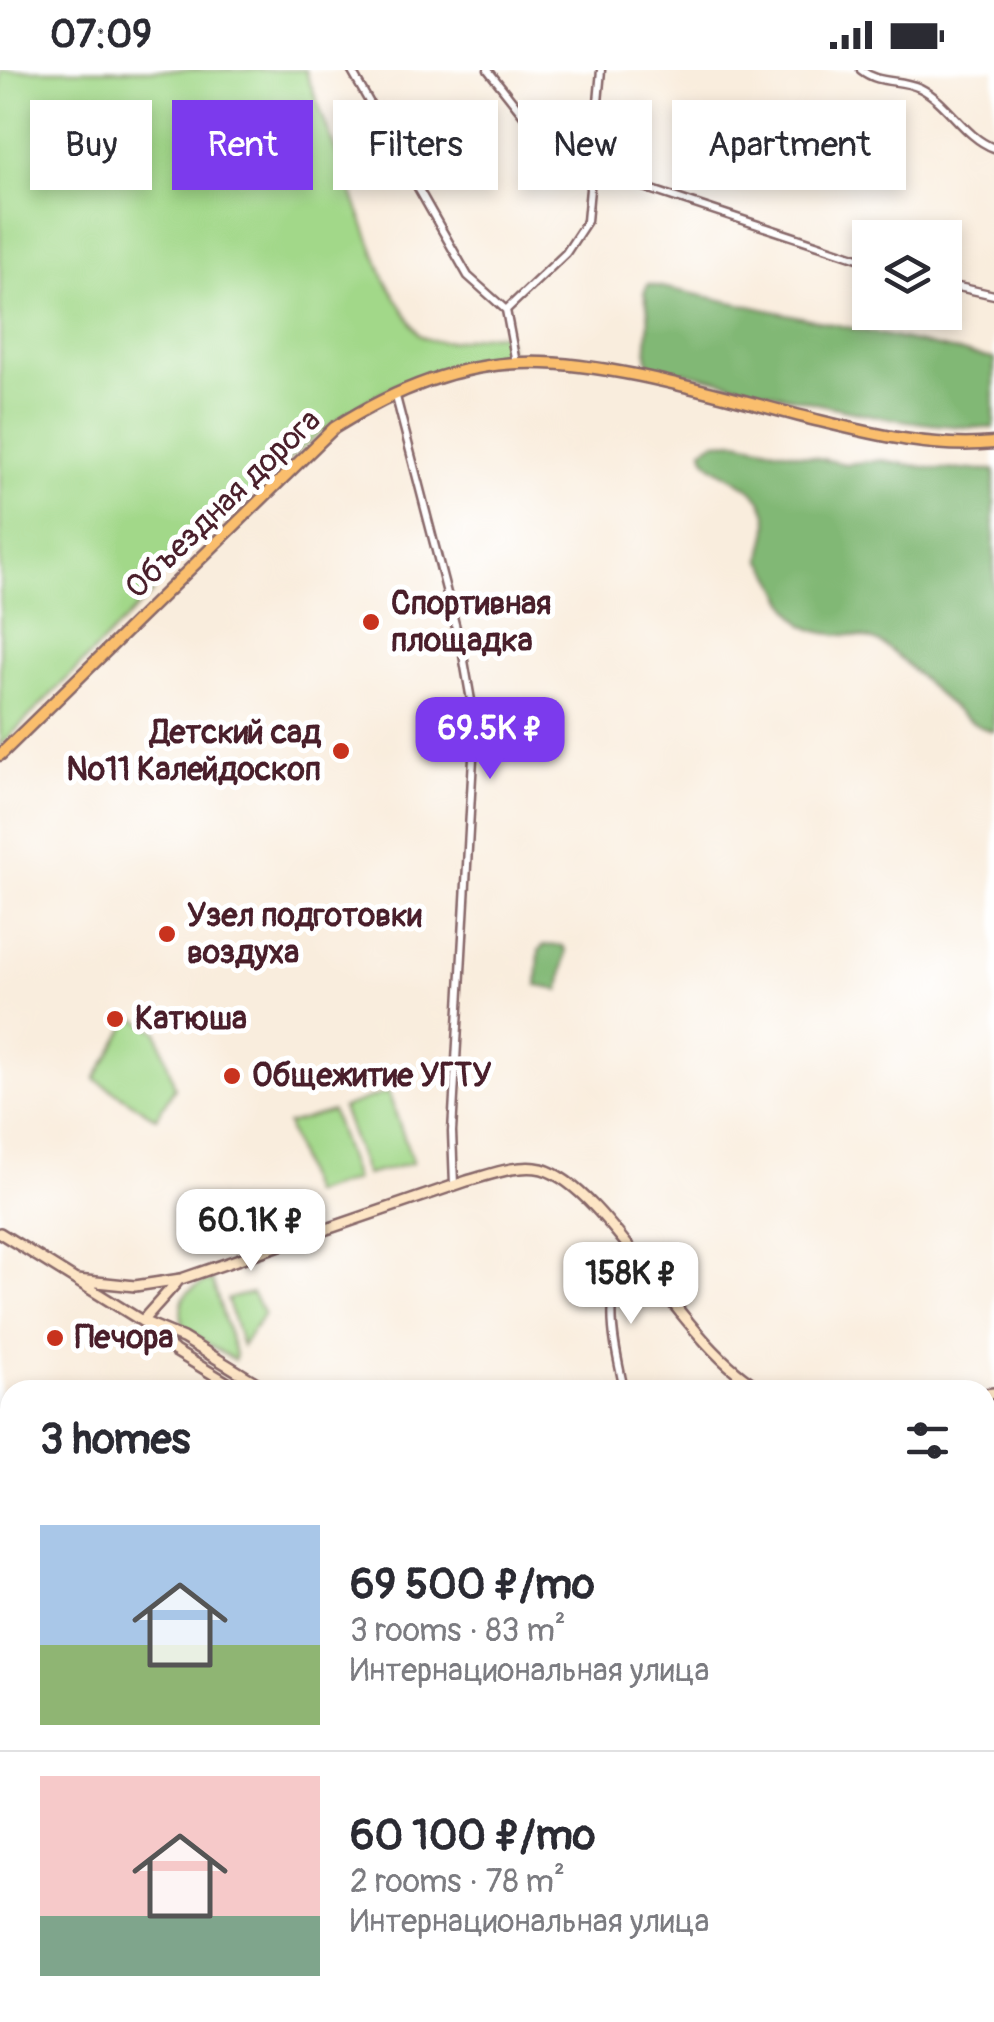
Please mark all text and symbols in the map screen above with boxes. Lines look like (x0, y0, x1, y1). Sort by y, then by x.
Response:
text: 07:09 (50, 11, 152, 59)
chip: Buy (30, 100, 152, 190)
chip: Rent (172, 100, 313, 190)
chip: Filters (333, 100, 498, 190)
chip: New (518, 100, 652, 190)
chip: Apartment (672, 100, 906, 190)
map controls (852, 220, 962, 330)
button: layers (852, 220, 962, 330)
street label: Объездная дорога (117, 401, 329, 607)
place label: Спортивная площадка (391, 584, 551, 661)
marker: Спортивная площадка (360, 611, 382, 633)
pin: 69.5K ₽ (398, 697, 582, 782)
text: 69.5K ₽ (438, 709, 542, 749)
place label: Детский сад №11 Калейдоскоп (66, 713, 322, 790)
marker: Детский сад №11 Калейдоскоп (330, 740, 352, 762)
place label: Узел подготовки воздуха (187, 896, 422, 973)
marker: Узел подготовки воздуха (156, 923, 178, 945)
place label: Катюша (135, 999, 247, 1039)
marker: Катюша (104, 1008, 126, 1030)
place label: Общежитие УГТУ (252, 1056, 492, 1096)
marker: Общежитие УГТУ (221, 1065, 243, 1087)
pin: 60.1K ₽ (159, 1189, 343, 1274)
text: 60.1K ₽ (198, 1201, 304, 1241)
pin: 158K ₽ (550, 1242, 712, 1327)
text: 158K ₽ (585, 1254, 677, 1294)
place label: Печора (75, 1318, 173, 1358)
marker: Печора (44, 1327, 66, 1349)
icon: filters (900, 1413, 955, 1468)
text: 3 homes (40, 1414, 190, 1466)
text: 69 500 ₽/mo (350, 1559, 595, 1611)
icon: home (120, 1565, 240, 1685)
text: 3 rooms · 83 m² (350, 1611, 566, 1651)
text: Интернациональная улица (350, 1651, 709, 1691)
text: 60 100 ₽/mo (350, 1810, 595, 1862)
icon: home (120, 1816, 240, 1936)
text: 2 rooms · 78 m² (350, 1862, 565, 1902)
text: Интернациональная улица (350, 1902, 709, 1942)

